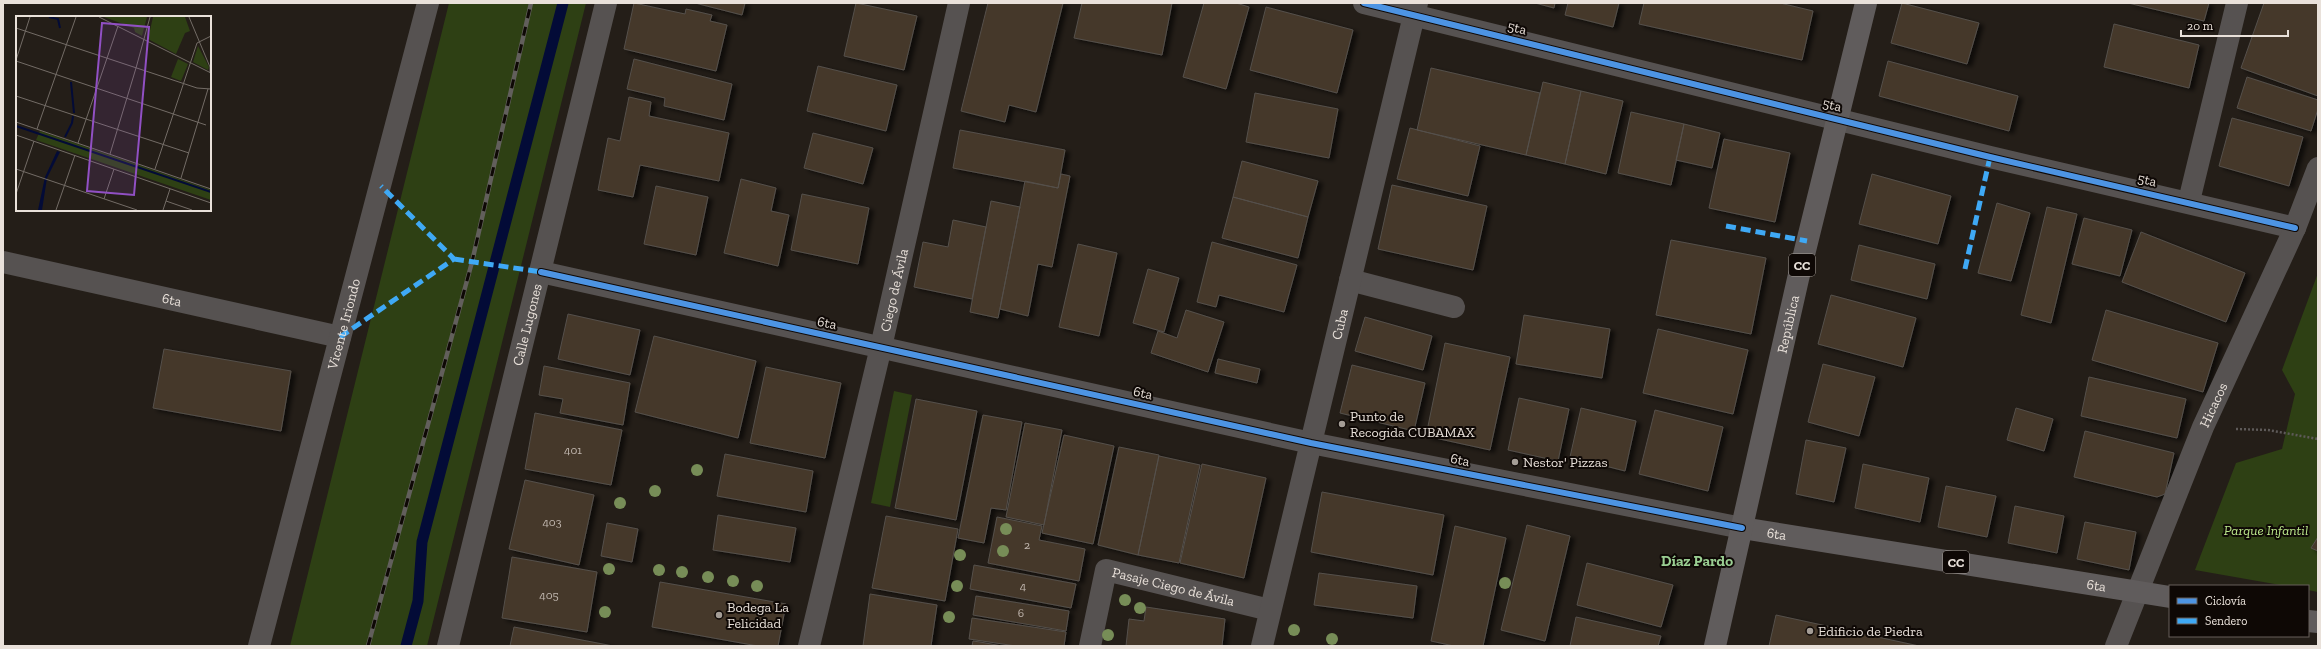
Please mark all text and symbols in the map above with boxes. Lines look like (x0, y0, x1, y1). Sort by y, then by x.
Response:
scale bar (2181, 12, 2288, 38)
inset map (16, 16, 211, 211)
street label: 5ta (1506, 17, 1529, 39)
text: 20 m (2187, 19, 2214, 33)
street label: 5ta (1821, 94, 1844, 116)
street label: 5ta (2136, 170, 2158, 190)
street label: Ciego de Ávila (876, 247, 912, 333)
road number: CC (1789, 254, 1815, 276)
street label: Vicente Iriondo (323, 277, 364, 372)
street label: Calle Lugones (509, 282, 545, 367)
street label: 6ta (161, 289, 183, 310)
street label: República (1773, 293, 1803, 355)
street label: Cuba (1328, 307, 1352, 341)
street label: 6ta (816, 313, 838, 333)
street label: Hicacos (2196, 380, 2231, 430)
street label: 6ta (1132, 383, 1155, 404)
place label: Punto de Recogida CUBAMAX (1350, 408, 1475, 441)
marker: Punto de Recogida CUBAMAX (1337, 419, 1347, 429)
house number: 401 (564, 443, 582, 457)
street label: 6ta (1449, 450, 1471, 470)
place label: Nestor' Pizzas (1523, 454, 1608, 471)
marker: Nestor' Pizzas (1510, 457, 1520, 467)
house number: 403 (542, 515, 562, 529)
park label: Parque Infantil (2224, 522, 2308, 539)
street label: 6ta (1766, 524, 1788, 544)
house number: 2 (1024, 538, 1030, 552)
road number: CC (1943, 551, 1969, 573)
district label: Díaz Pardo (1661, 552, 1733, 570)
street label: Pasaje Ciego de Ávila (1110, 563, 1237, 610)
street label: 6ta (2085, 575, 2108, 595)
house number: 4 (1020, 579, 1027, 593)
legend (2169, 585, 2309, 637)
house number: 405 (539, 588, 559, 602)
text: Ciclovía (2205, 594, 2246, 608)
place label: Bodega La Felicidad (727, 599, 789, 632)
house number: 6 (1018, 606, 1024, 620)
marker: Bodega La Felicidad (714, 610, 724, 620)
text: Sendero (2205, 614, 2247, 628)
place label: Edificio de Piedra (1818, 623, 1923, 640)
marker: Edificio de Piedra (1805, 626, 1815, 636)

